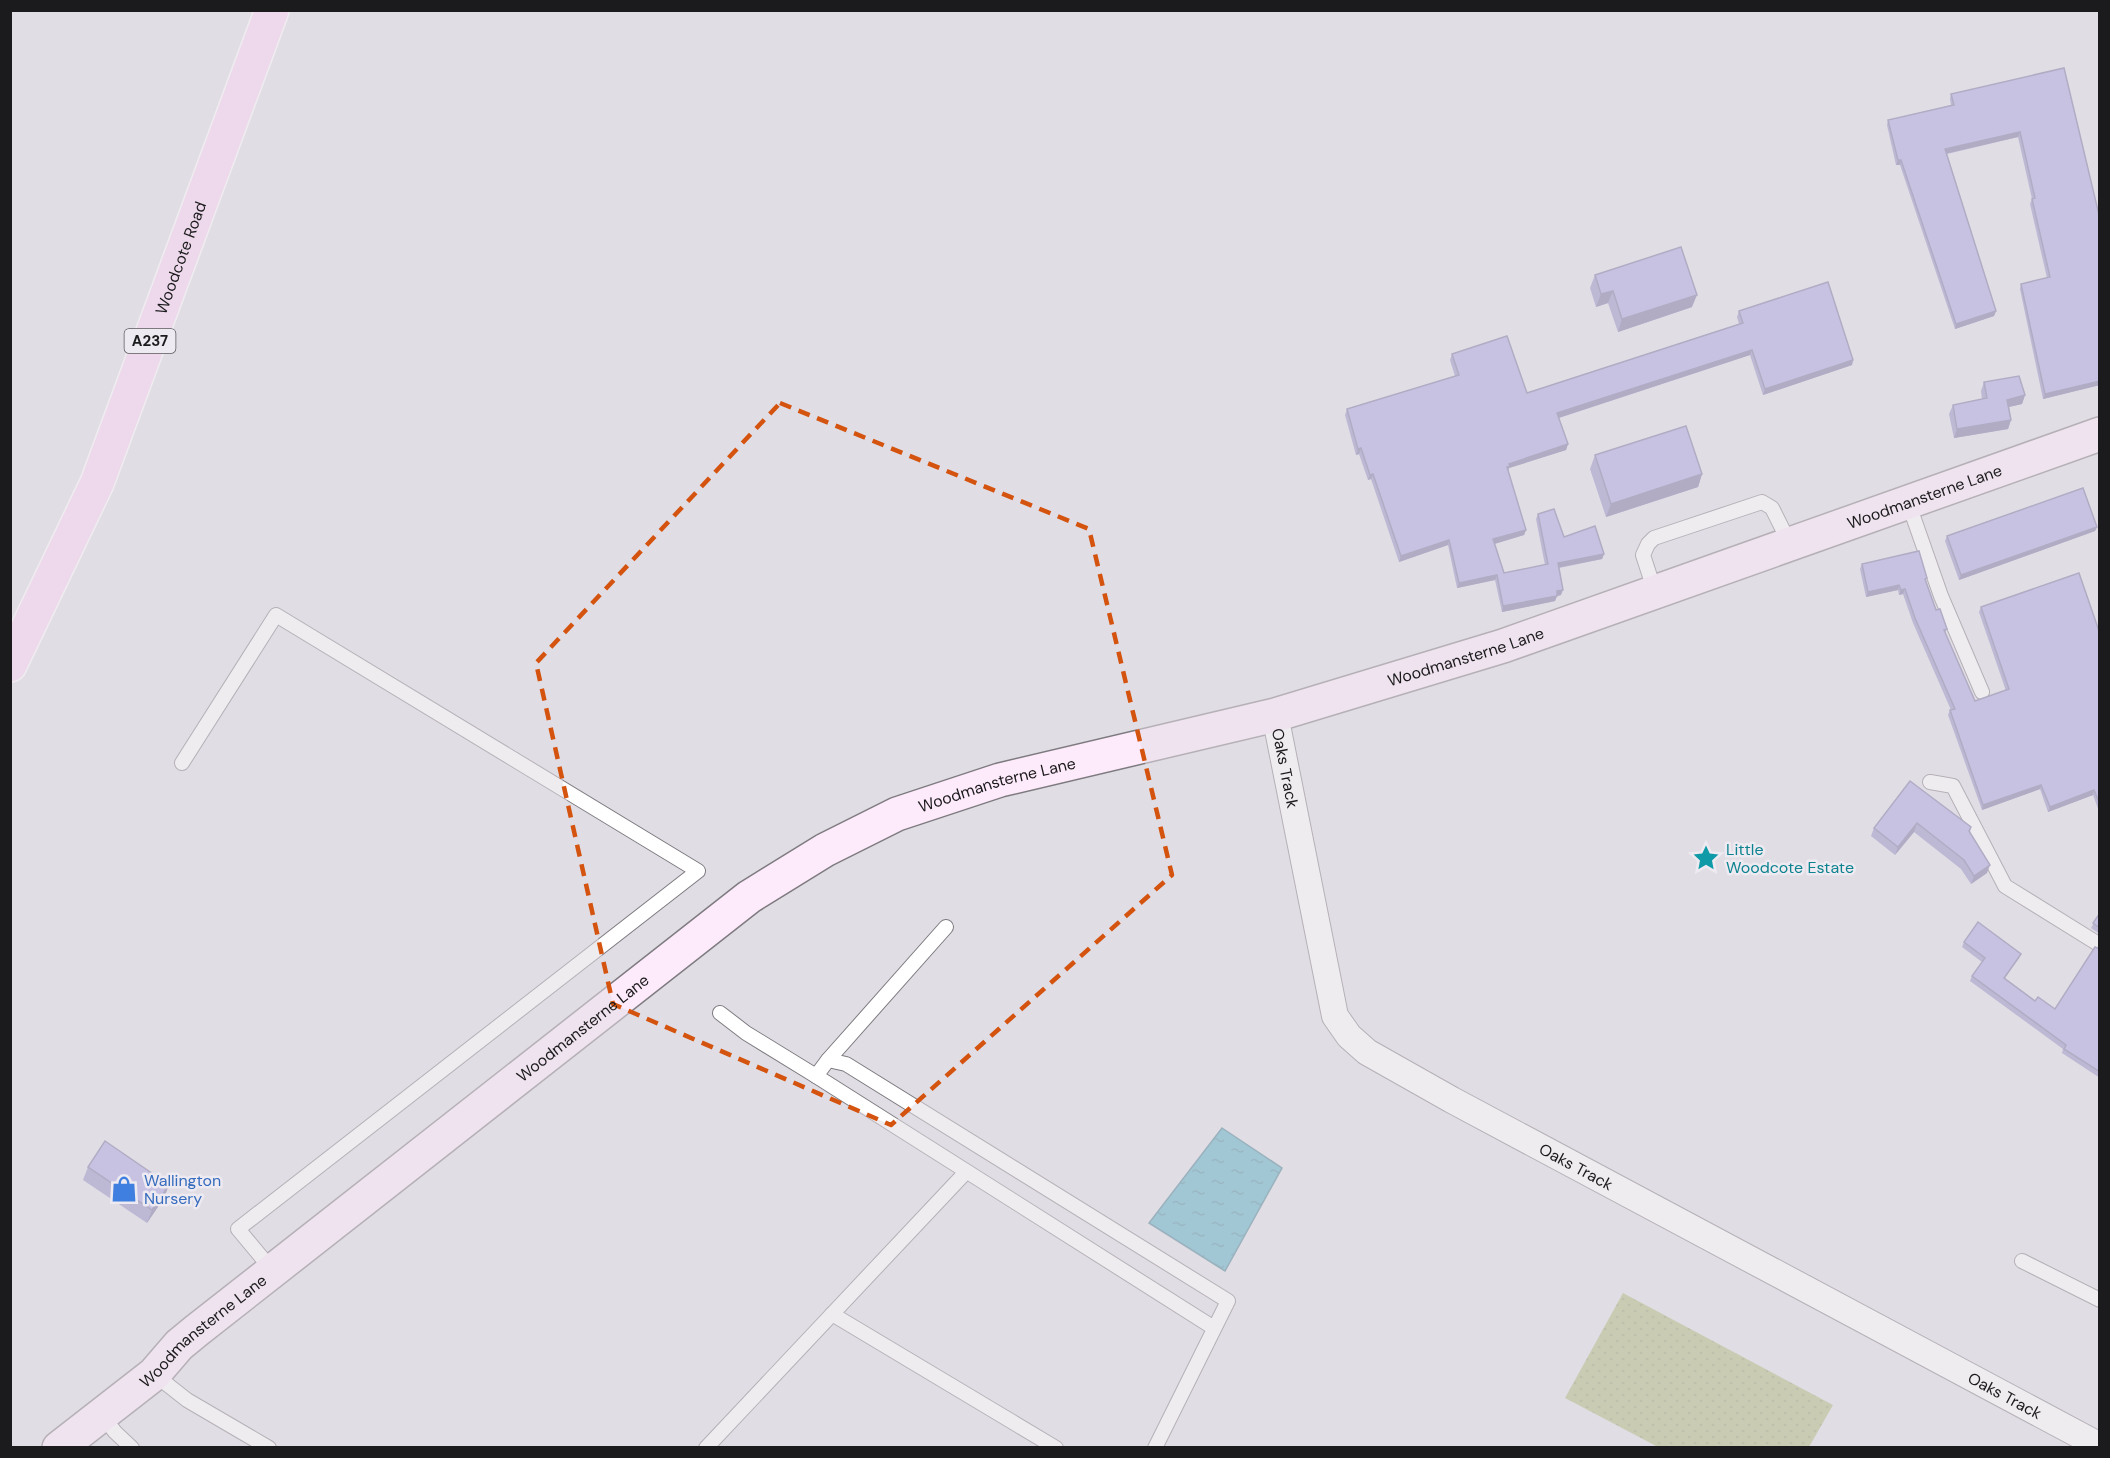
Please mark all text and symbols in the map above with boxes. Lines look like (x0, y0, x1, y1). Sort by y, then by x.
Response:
street label: Woodcote Road (150, 198, 211, 317)
road number: A237 (124, 329, 176, 353)
street label: Woodmansterne Lane (1844, 459, 2005, 533)
street label: Woodmansterne Lane (1385, 622, 1547, 691)
street label: Oaks Track (1267, 726, 1304, 810)
street label: Woodmansterne Lane (916, 752, 1078, 817)
place label: Little Woodcote Estate (1726, 839, 1854, 878)
place icon: Little Woodcote Estate (1691, 843, 1721, 873)
street label: Woodmansterne Lane (512, 969, 653, 1086)
street label: Oaks Track (1536, 1138, 1617, 1195)
place label: Wallington Nursery (144, 1170, 221, 1209)
shop icon: Wallington Nursery (109, 1174, 139, 1204)
street label: Woodmansterne Lane (135, 1269, 271, 1392)
street label: Oaks Track (1964, 1367, 2046, 1424)

